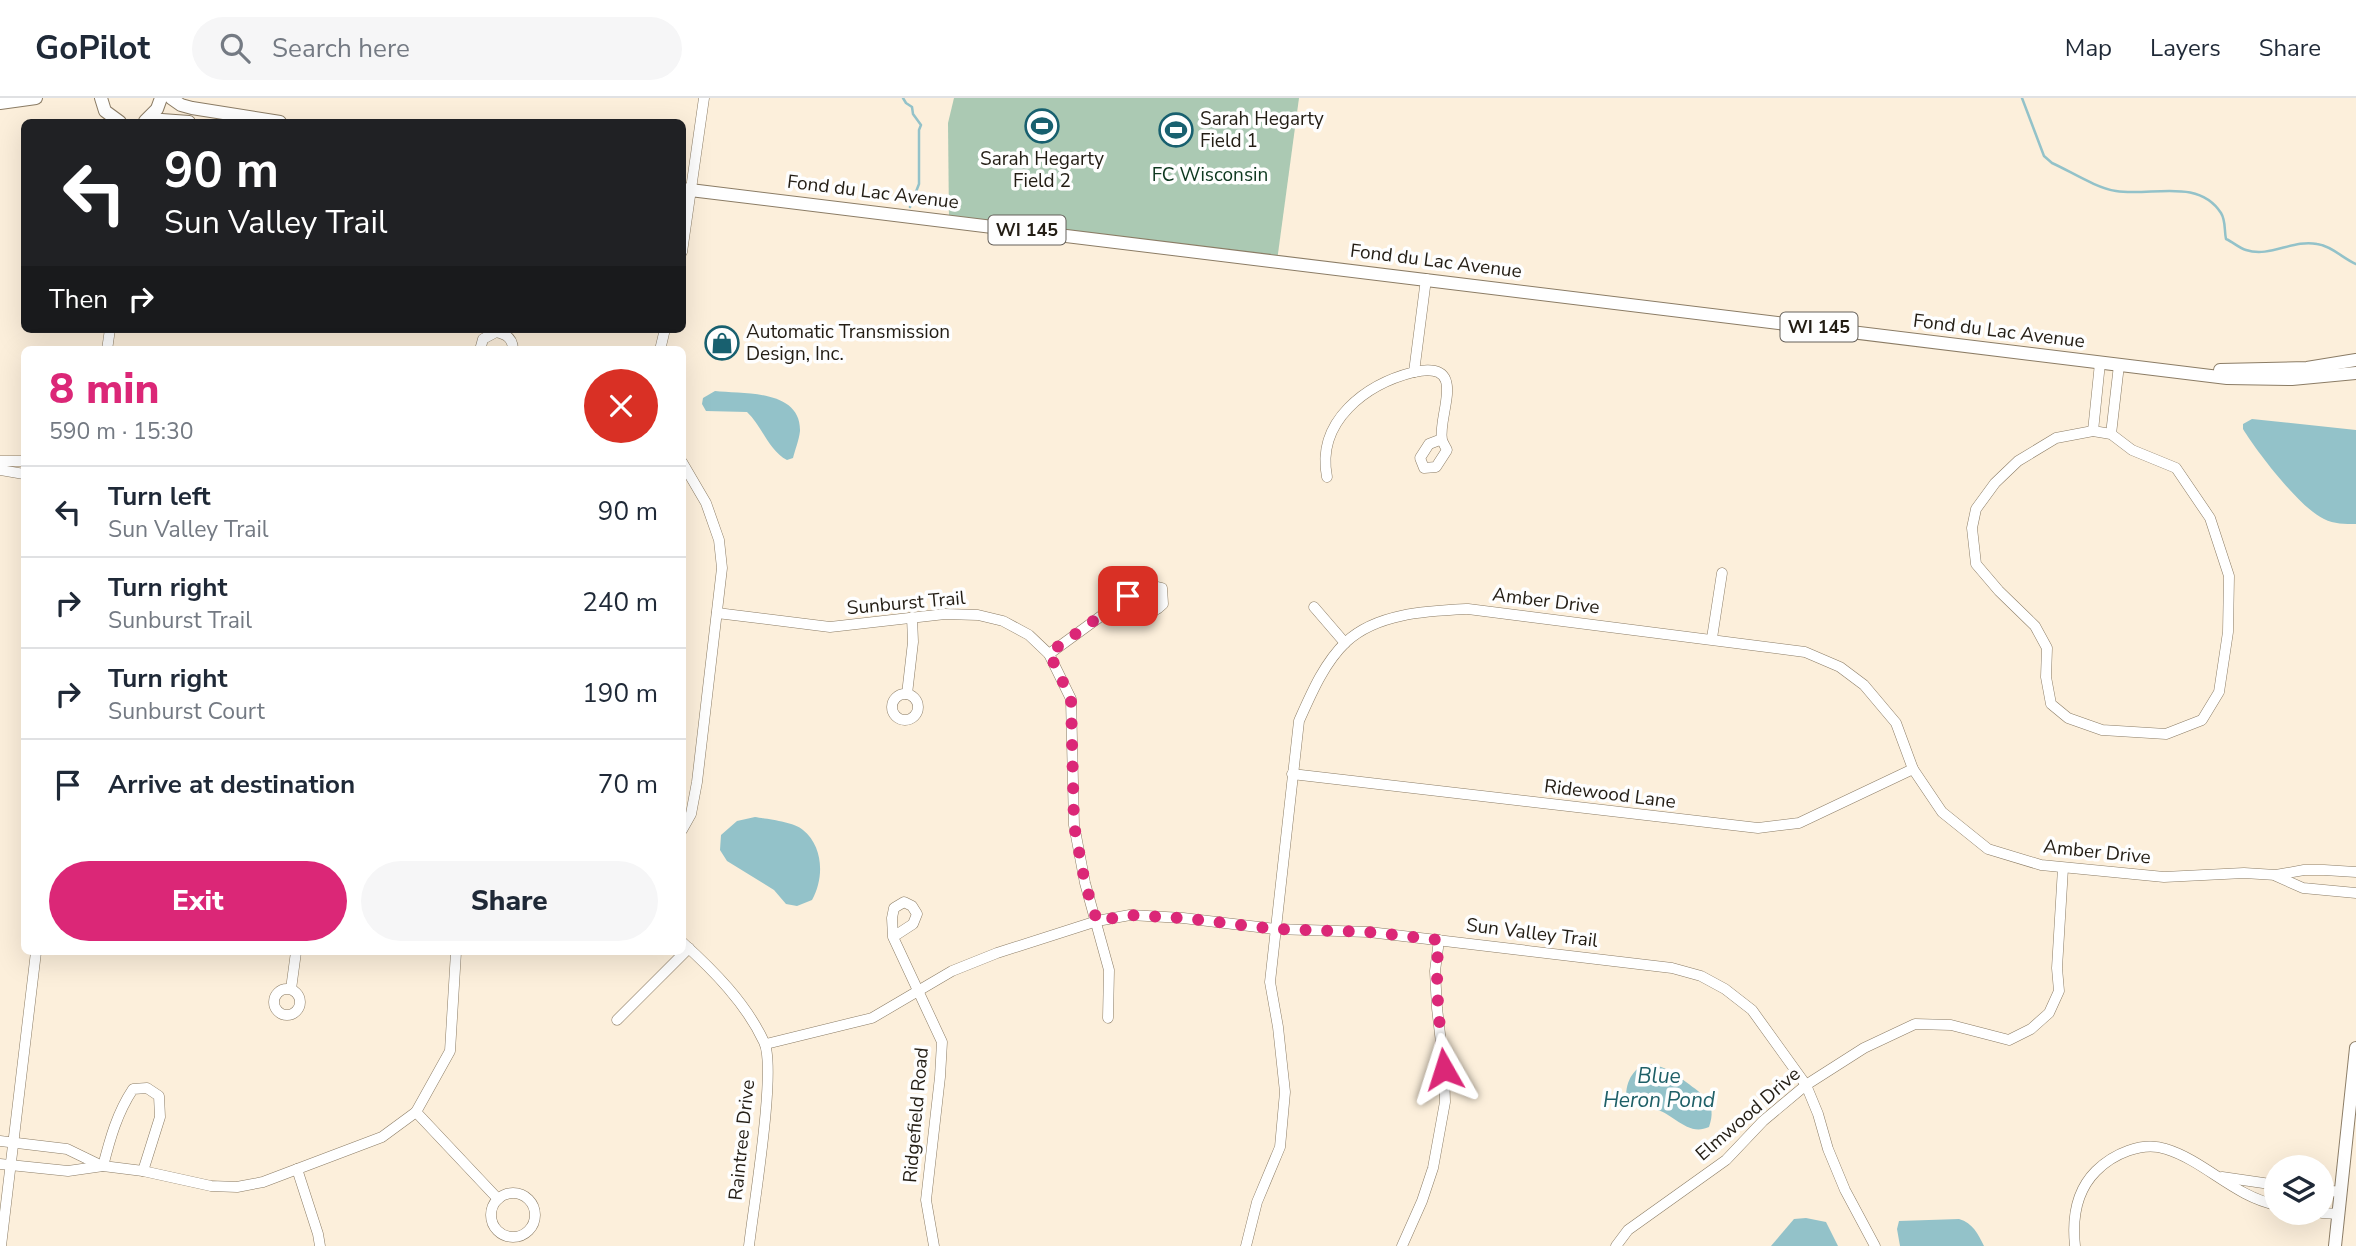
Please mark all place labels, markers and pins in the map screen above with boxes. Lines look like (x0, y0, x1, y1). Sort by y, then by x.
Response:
place label: Sarah Hegarty Field 1 (1200, 106, 1324, 154)
sports icon: Sarah Hegarty Field 2 (1023, 107, 1061, 145)
sports icon: Sarah Hegarty Field 1 (1157, 111, 1195, 149)
place label: Sarah Hegarty Field 2 (980, 146, 1104, 194)
place label: Automatic Transmission Design, Inc. (746, 319, 950, 367)
shop icon: Automatic Transmission Design, Inc. (703, 324, 741, 362)
pin (1098, 566, 1158, 626)

